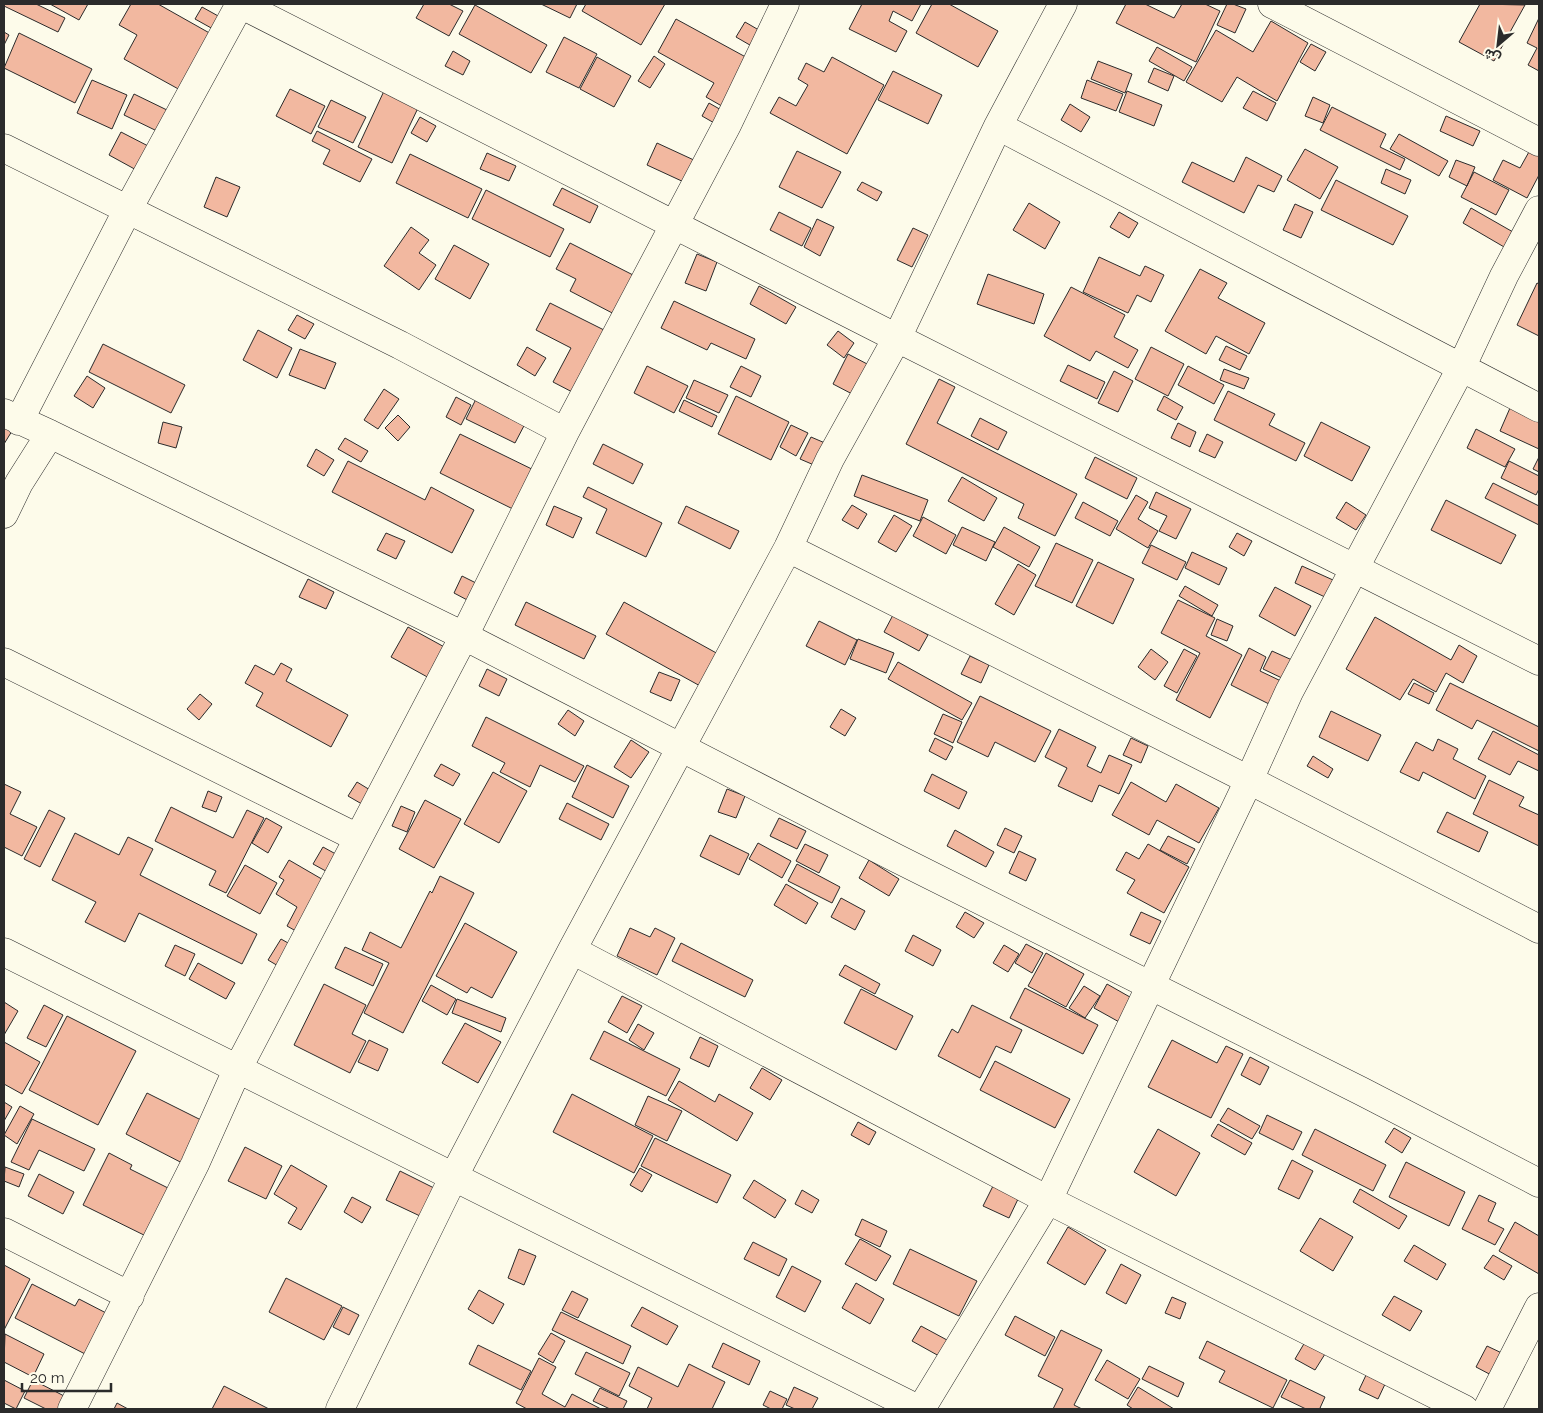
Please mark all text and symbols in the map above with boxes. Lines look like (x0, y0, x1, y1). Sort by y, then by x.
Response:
north arrow (1473, 20, 1523, 70)
text: ش (1481, 45, 1504, 67)
scale bar (22, 1360, 111, 1392)
text: 20 m (30, 1369, 65, 1387)

